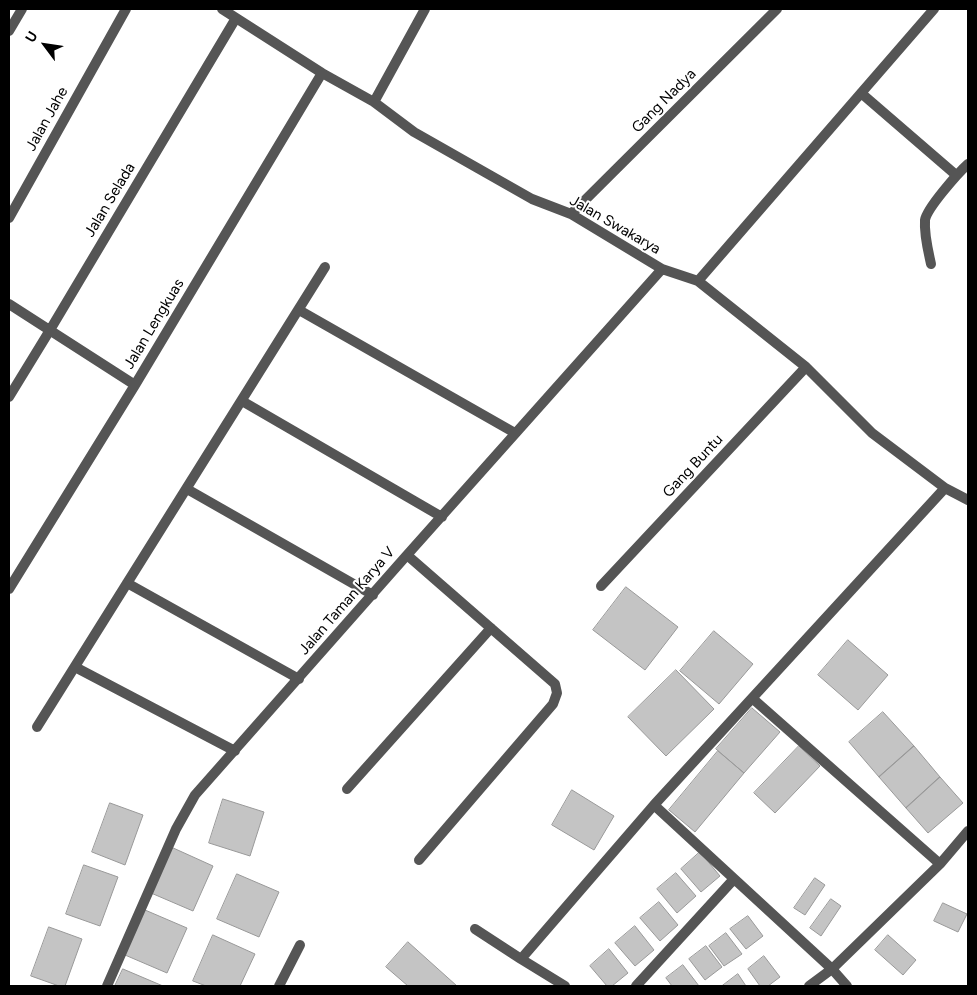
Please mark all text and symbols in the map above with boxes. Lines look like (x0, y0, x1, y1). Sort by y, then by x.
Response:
north arrow (20, 20, 70, 70)
text: U (22, 28, 42, 46)
street label: Gang Nadya (628, 65, 700, 137)
street label: Jalan Jahe (22, 84, 72, 154)
street label: Jalan Selada (81, 160, 139, 240)
street label: Jalan Swakarya (566, 192, 664, 258)
street label: Jalan Lengkuas (120, 276, 188, 372)
street label: Gang Buntu (659, 431, 727, 501)
street label: Jalan Taman Karya V (295, 543, 399, 659)

